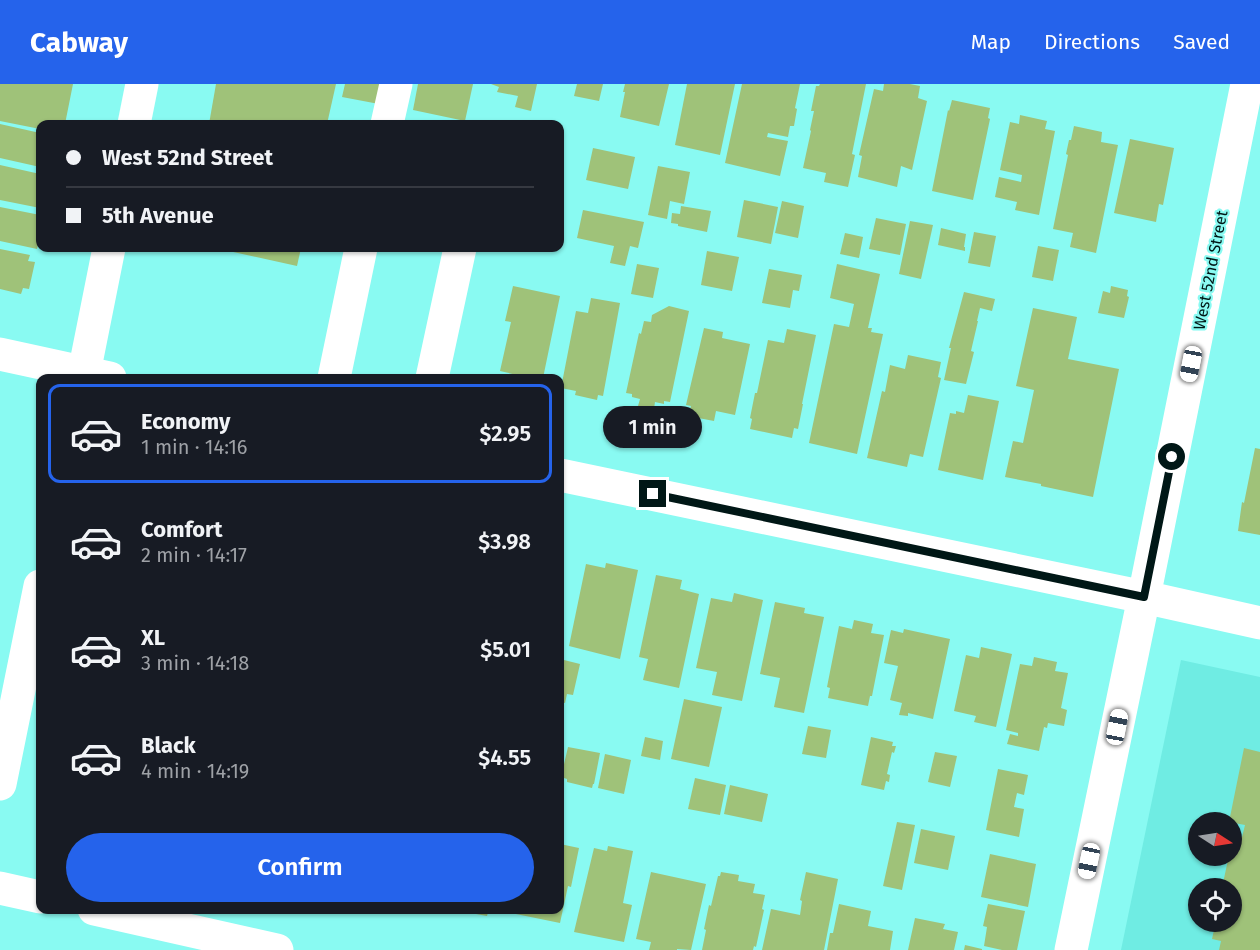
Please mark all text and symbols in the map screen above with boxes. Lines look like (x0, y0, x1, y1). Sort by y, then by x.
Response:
text: Cabway (30, 26, 128, 59)
text: Map (971, 29, 1011, 55)
text: Directions (1044, 29, 1140, 55)
text: Saved (1173, 29, 1230, 55)
text: West 52nd Street (102, 144, 273, 171)
text: 5th Avenue (102, 202, 214, 229)
street label: West 52nd Street (1190, 208, 1231, 332)
car (1179, 345, 1203, 383)
icon: car (69, 407, 123, 461)
callout: 1 min (604, 407, 702, 449)
text: Economy (141, 408, 230, 435)
text: 1 min (628, 415, 677, 439)
text: $2.95 (479, 420, 531, 447)
text: 1 min · 14:16 (141, 435, 247, 459)
route start (1158, 443, 1185, 470)
route end (639, 480, 666, 507)
icon: car (69, 515, 123, 569)
text: Comfort (141, 516, 222, 543)
text: $3.98 (478, 528, 531, 555)
text: 2 min · 14:17 (141, 543, 247, 567)
icon: car (69, 623, 123, 677)
text: XL (141, 624, 165, 651)
text: $5.01 (480, 636, 531, 663)
text: 3 min · 14:18 (141, 651, 249, 675)
car (1105, 708, 1129, 746)
icon: car (69, 731, 123, 785)
text: Black (141, 732, 196, 759)
text: $4.55 (478, 744, 531, 771)
text: 4 min · 14:19 (141, 759, 249, 783)
north arrow (1188, 812, 1242, 866)
map controls (1188, 812, 1242, 932)
button: Confirm (66, 833, 534, 902)
car (1076, 842, 1102, 880)
button: locate (1188, 878, 1242, 932)

